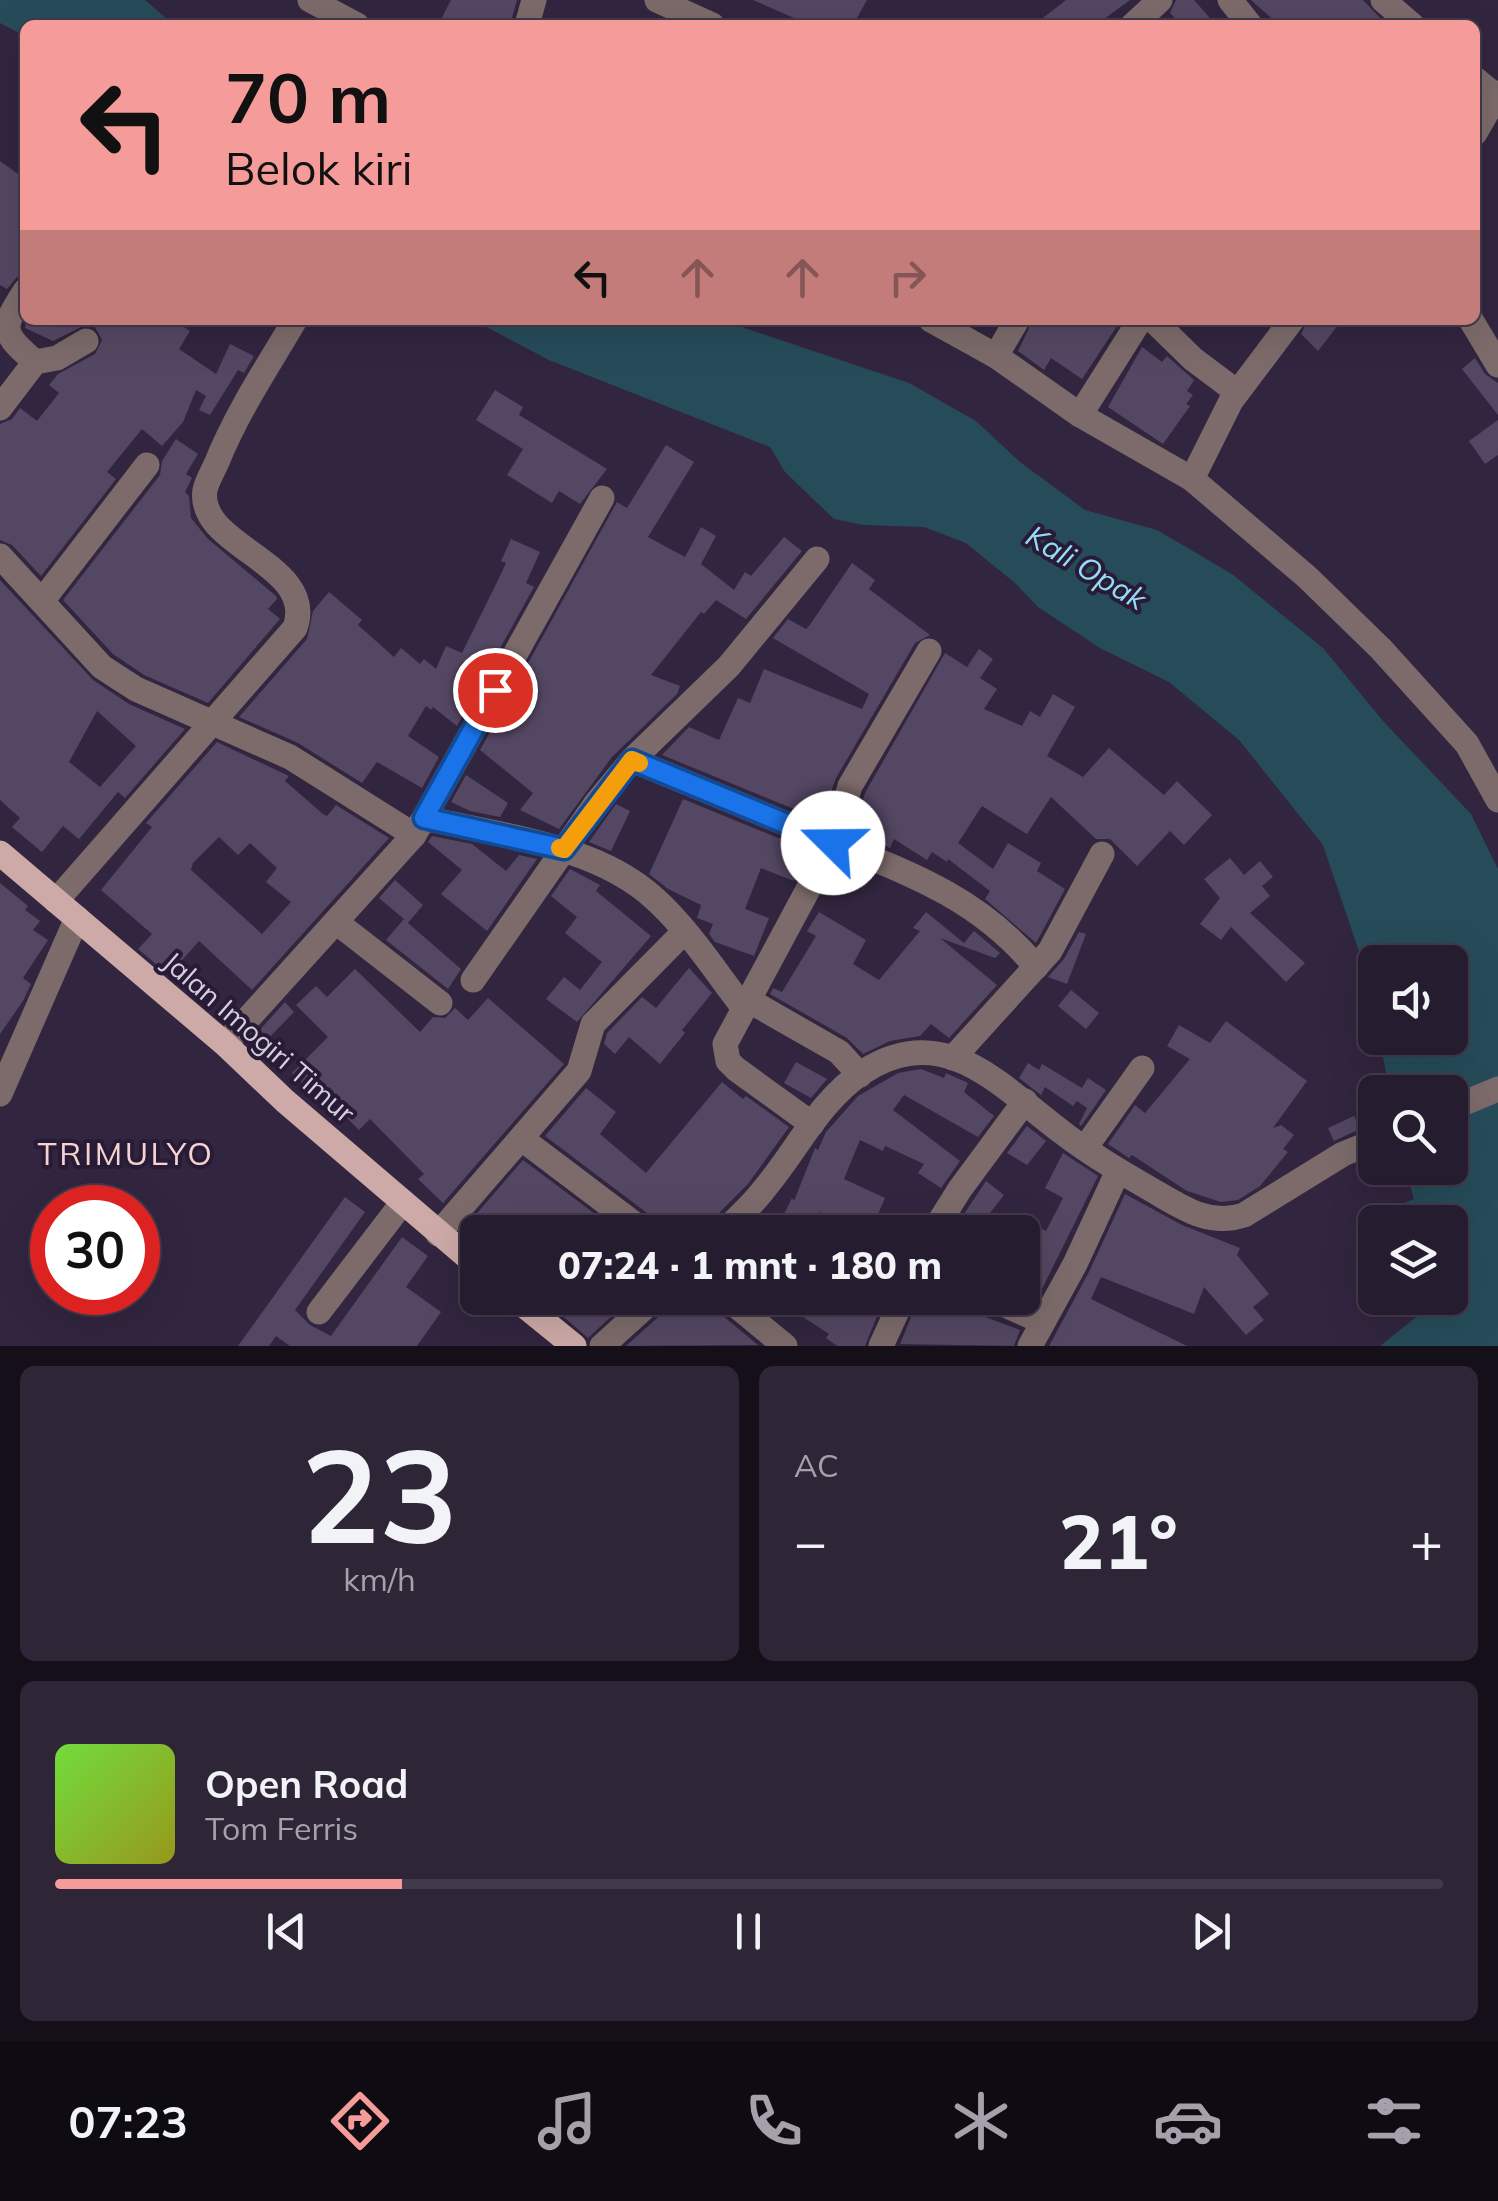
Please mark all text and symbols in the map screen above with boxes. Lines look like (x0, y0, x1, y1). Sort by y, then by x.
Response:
text: 70 m (225, 53, 391, 141)
icon: left (60, 60, 190, 190)
text: Belok kiri (225, 140, 412, 196)
icon: left (565, 250, 620, 305)
icon: ahead (670, 250, 725, 305)
icon: ahead (775, 250, 830, 305)
icon: right (880, 250, 935, 305)
water label: Kali Opak (1019, 516, 1155, 619)
pin (453, 648, 538, 733)
icon: arrive (468, 663, 523, 718)
position arrow (781, 791, 885, 895)
street label: Jalan Imogiri Timur (156, 944, 363, 1130)
map controls (1358, 945, 1468, 1315)
button: sound (1358, 945, 1468, 1055)
button: search (1358, 1075, 1468, 1185)
district label: TRIMULYO (37, 1133, 215, 1173)
speed limit sign: 30 (30, 1185, 160, 1315)
button: layers (1358, 1205, 1468, 1315)
text: 07:24 · 1 mnt · 180 m (558, 1241, 942, 1289)
text: 23 (301, 1412, 458, 1576)
text: AC (794, 1445, 839, 1485)
text: 21° (1059, 1494, 1178, 1588)
text: − (794, 1507, 827, 1576)
text: + (1410, 1507, 1443, 1576)
text: km/h (343, 1559, 416, 1599)
text: Open Road (205, 1760, 408, 1808)
text: Tom Ferris (205, 1808, 358, 1848)
icon: previous (259, 1904, 314, 1959)
icon: pause (721, 1904, 776, 1959)
icon: next (1184, 1904, 1239, 1959)
icon: directions (325, 2086, 395, 2156)
icon: music (532, 2086, 602, 2156)
icon: phone (739, 2086, 809, 2156)
icon: climate (946, 2086, 1016, 2156)
icon: car (1153, 2086, 1223, 2156)
icon: filters (1359, 2086, 1429, 2156)
text: 07:23 (68, 2093, 188, 2149)

